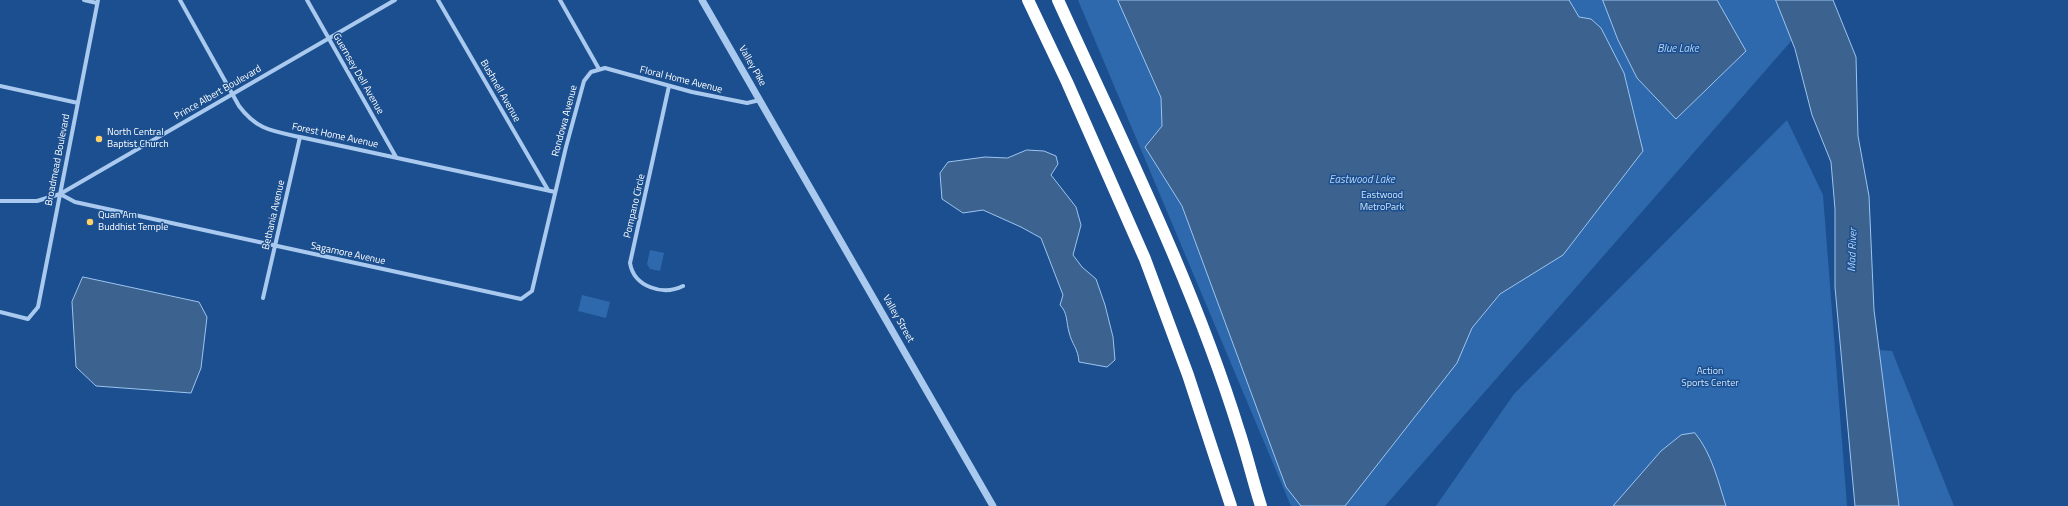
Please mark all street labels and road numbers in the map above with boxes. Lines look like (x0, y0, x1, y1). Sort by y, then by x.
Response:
street label: Guernsey Dell Avenue (330, 31, 386, 117)
street label: Valley Pike (736, 44, 768, 88)
street label: Bushnell Avenue (477, 58, 523, 124)
street label: Prince Albert Boulevard (172, 63, 264, 123)
street label: Floral Home Avenue (638, 64, 724, 96)
street label: Rondowa Avenue (550, 84, 580, 158)
street label: Broadmead Boulevard (43, 113, 73, 207)
street label: Forest Home Avenue (291, 121, 379, 151)
street label: Pompano Circle (622, 173, 648, 239)
street label: Bethania Avenue (260, 179, 288, 251)
street label: Sagamore Avenue (310, 240, 386, 268)
street label: Valley Street (880, 293, 916, 345)

